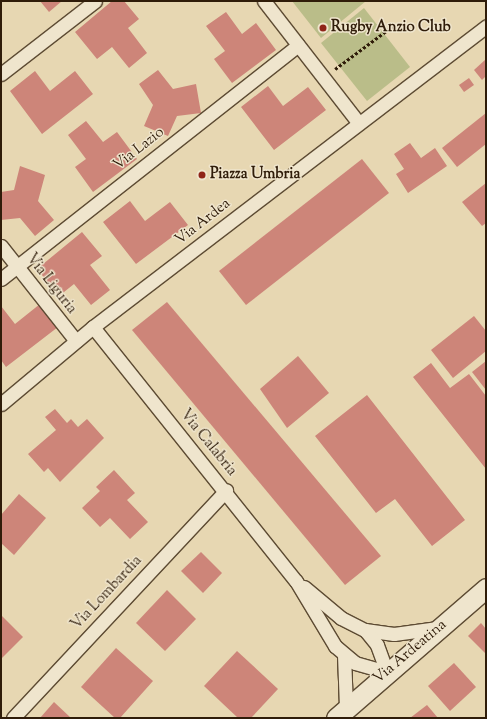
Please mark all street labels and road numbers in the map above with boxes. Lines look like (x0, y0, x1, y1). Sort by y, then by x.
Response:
street label: Via Lazio (110, 124, 168, 174)
street label: Via Ardea (172, 195, 234, 249)
street label: Via Liguria (22, 250, 80, 318)
street label: Via Calabria (176, 406, 240, 480)
street label: Via Lombardia (68, 552, 146, 634)
street label: Via Ardeatina (370, 616, 450, 688)

